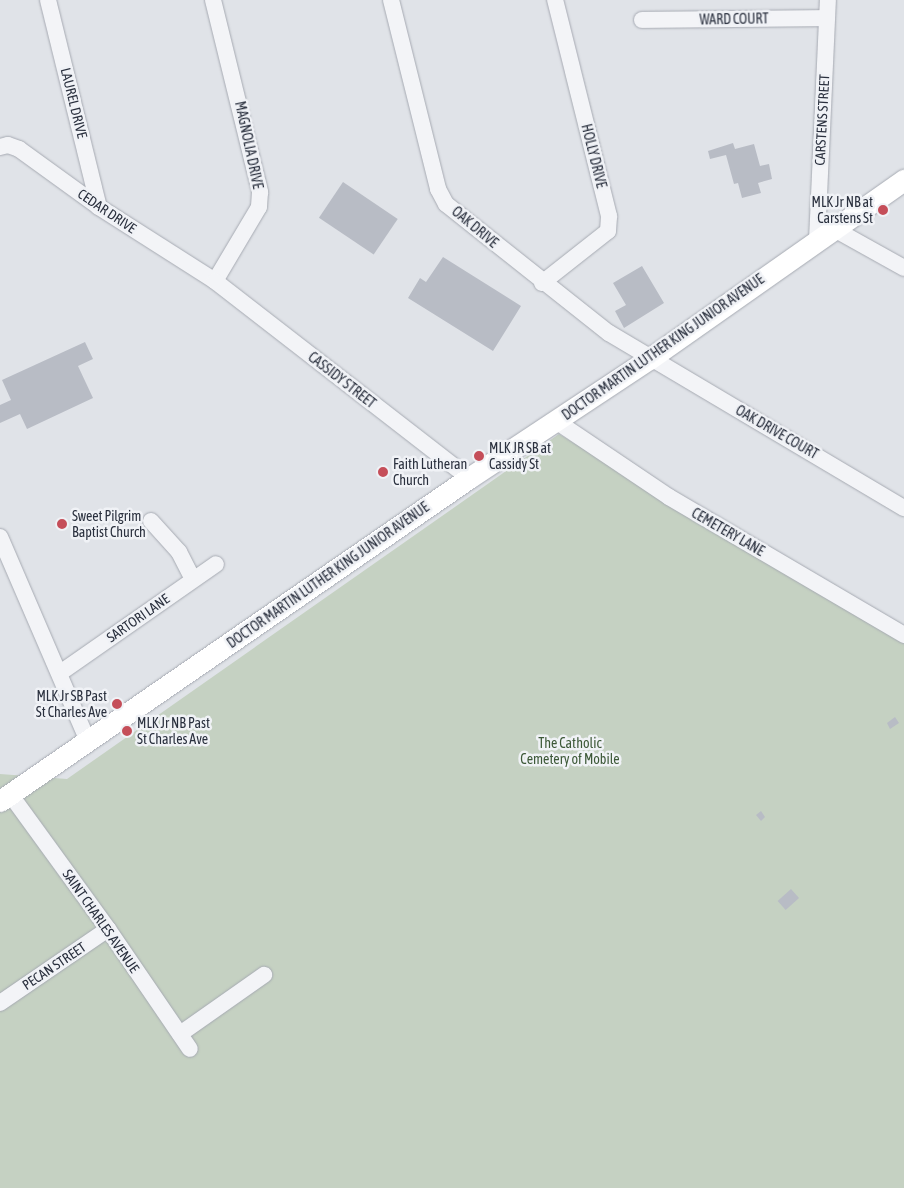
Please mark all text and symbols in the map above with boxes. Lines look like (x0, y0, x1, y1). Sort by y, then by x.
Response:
street label: WARD COURT (699, 10, 769, 28)
street label: LAUREL DRIVE (57, 66, 91, 140)
street label: CARSTENS STREET (811, 74, 833, 166)
street label: MAGNOLIA DRIVE (232, 100, 266, 190)
street label: HOLLY DRIVE (578, 122, 610, 190)
street label: CEDAR DRIVE (74, 185, 140, 237)
place label: MLK Jr NB at Carstens St (812, 194, 873, 226)
street label: OAK DRIVE (449, 203, 501, 251)
marker: MLK Jr NB at Carstens St (877, 204, 889, 216)
street label: DOCTOR MARTIN LUTHER KING JUNIOR AVENUE (559, 270, 767, 424)
street label: CASSIDY STREET (305, 348, 379, 412)
street label: OAK DRIVE COURT (733, 402, 821, 462)
place label: MLK JR SB at Cassidy St (489, 440, 551, 472)
marker: MLK JR SB at Cassidy St (473, 450, 485, 462)
place label: Faith Lutheran Church (393, 456, 467, 488)
marker: Faith Lutheran Church (377, 466, 389, 478)
street label: DOCTOR MARTIN LUTHER KING JUNIOR AVENUE (224, 498, 432, 652)
street label: CEMETERY LANE (689, 504, 767, 560)
place label: Sweet Pilgrim Baptist Church (72, 508, 146, 540)
marker: Sweet Pilgrim Baptist Church (56, 518, 68, 530)
street label: SARTORI LANE (103, 590, 173, 646)
place label: MLK Jr SB Past St Charles Ave (36, 688, 107, 720)
marker: MLK Jr SB Past St Charles Ave (111, 698, 123, 710)
place label: MLK Jr NB Past St Charles Ave (137, 715, 210, 748)
marker: MLK Jr NB Past St Charles Ave (121, 725, 133, 737)
park label: The Catholic Cemetery of Mobile (520, 735, 620, 768)
street label: SAINT CHARLES AVENUE (59, 866, 143, 976)
street label: PECAN STREET (19, 939, 89, 993)

